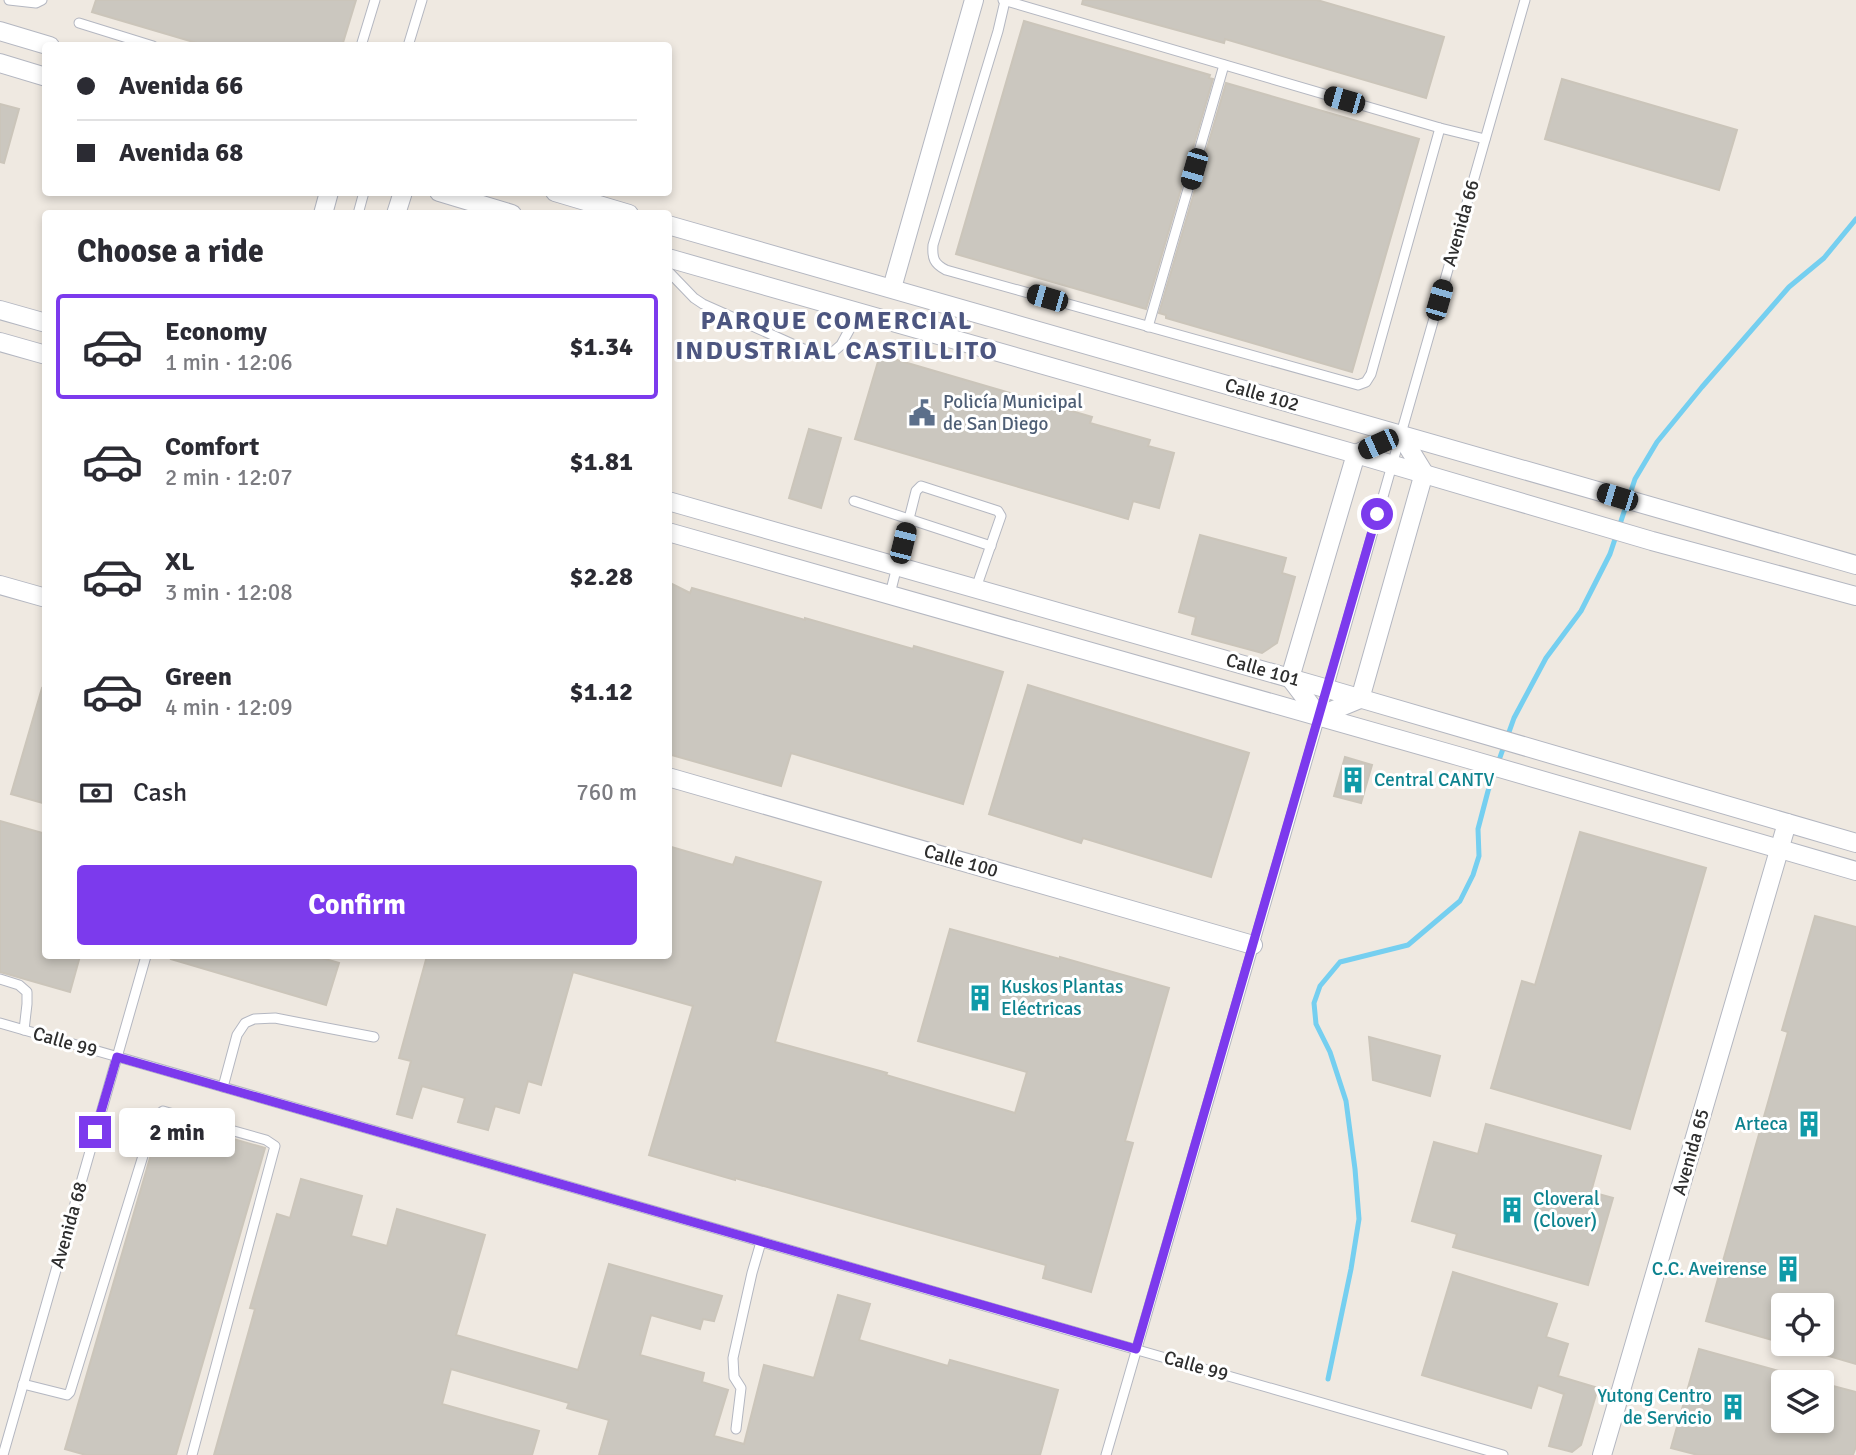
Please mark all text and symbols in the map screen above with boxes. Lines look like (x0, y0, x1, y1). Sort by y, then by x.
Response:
text: Avenida 66 (119, 70, 243, 102)
car (1321, 84, 1368, 116)
text: Avenida 68 (119, 137, 243, 169)
car (1179, 146, 1210, 192)
street label: Avenida 66 (1437, 177, 1485, 269)
text: Choose a ride (77, 232, 264, 271)
car (1424, 277, 1455, 323)
car (1024, 282, 1071, 314)
district label: PARQUE COMERCIAL INDUSTRIAL CASTILLITO (675, 305, 999, 367)
icon: car (81, 315, 144, 378)
text: Economy (165, 316, 267, 348)
text: $1.34 (569, 331, 633, 363)
text: 1 min · 12:06 (165, 348, 293, 377)
street label: Calle 102 (1222, 373, 1302, 417)
place label: Policía Municipal de San Diego (943, 390, 1083, 436)
public building icon: Policía Municipal de San Diego (907, 398, 937, 428)
car (1355, 426, 1402, 462)
icon: car (81, 430, 144, 493)
text: Comfort (165, 431, 259, 463)
text: $1.81 (569, 446, 633, 478)
text: 2 min · 12:07 (165, 463, 293, 492)
car (1594, 481, 1641, 513)
route start (1361, 498, 1393, 530)
car (888, 520, 919, 566)
icon: car (81, 545, 144, 608)
text: XL (165, 546, 195, 578)
text: $2.28 (569, 561, 633, 593)
text: 3 min · 12:08 (165, 578, 293, 607)
street label: Calle 101 (1223, 648, 1303, 692)
icon: car (81, 660, 144, 723)
text: Green (165, 661, 232, 693)
text: $1.12 (569, 676, 633, 708)
text: 4 min · 12:09 (165, 693, 293, 722)
building icon: Central CANTV (1338, 765, 1368, 795)
place label: Central CANTV (1374, 768, 1494, 792)
icon: cash (77, 774, 115, 812)
text: Cash (133, 777, 187, 809)
text: 760 m (576, 778, 637, 807)
street label: Calle 100 (921, 839, 1001, 883)
button: Confirm (77, 865, 637, 945)
place label: Kuskos Plantas Eléctricas (1001, 975, 1123, 1021)
building icon: Kuskos Plantas Eléctricas (965, 983, 995, 1013)
street label: Calle 99 (30, 1021, 100, 1063)
street label: Avenida 65 (1667, 1106, 1715, 1198)
callout: 2 min (119, 1108, 235, 1156)
building icon: Arteca (1794, 1109, 1824, 1139)
place label: Arteca (1734, 1112, 1788, 1136)
route end (79, 1116, 111, 1148)
text: 2 min (149, 1118, 205, 1147)
street label: Avenida 68 (45, 1179, 93, 1271)
place label: Cloveral (Clover) (1533, 1187, 1600, 1233)
building icon: Cloveral (Clover) (1497, 1195, 1527, 1225)
building icon: C.C. Aveirense (1773, 1254, 1803, 1284)
place label: C.C. Aveirense (1652, 1257, 1767, 1281)
map controls (1771, 1293, 1834, 1433)
button: locate (1771, 1293, 1834, 1356)
street label: Calle 99 (1161, 1345, 1231, 1387)
button: layers (1771, 1370, 1834, 1433)
place label: Yutong Centro de Servicio (1598, 1384, 1712, 1430)
building icon: Yutong Centro de Servicio (1718, 1392, 1748, 1422)

